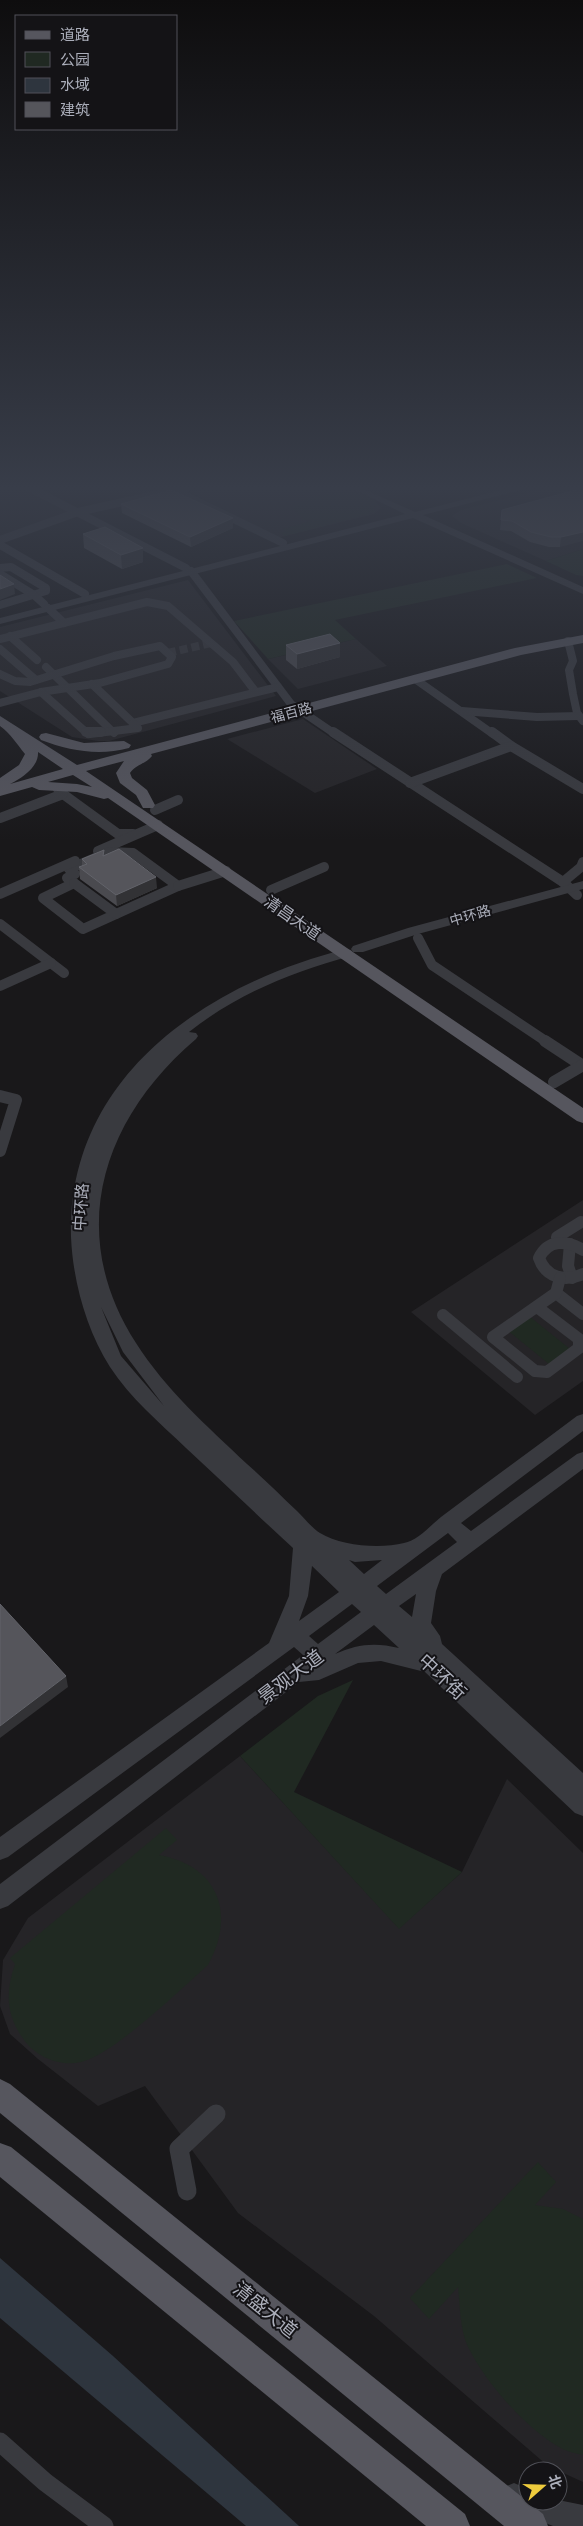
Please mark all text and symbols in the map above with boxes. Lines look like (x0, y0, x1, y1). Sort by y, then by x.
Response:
legend (15, 15, 178, 130)
text: 道路 (60, 25, 90, 43)
text: 公园 (60, 50, 90, 68)
text: 水域 (60, 75, 90, 93)
text: 建筑 (60, 100, 90, 118)
street label: 福百路 (269, 698, 313, 726)
street label: 清昌大道 (261, 891, 325, 943)
street label: 中环路 (447, 901, 493, 929)
street label: 中环路 (69, 1182, 91, 1232)
street label: 景观大道 (253, 1644, 327, 1708)
street label: 中环街 (414, 1648, 472, 1704)
street label: 清盛大道 (229, 2276, 303, 2342)
north arrow (518, 2461, 568, 2511)
text: 北 (545, 2472, 566, 2491)

